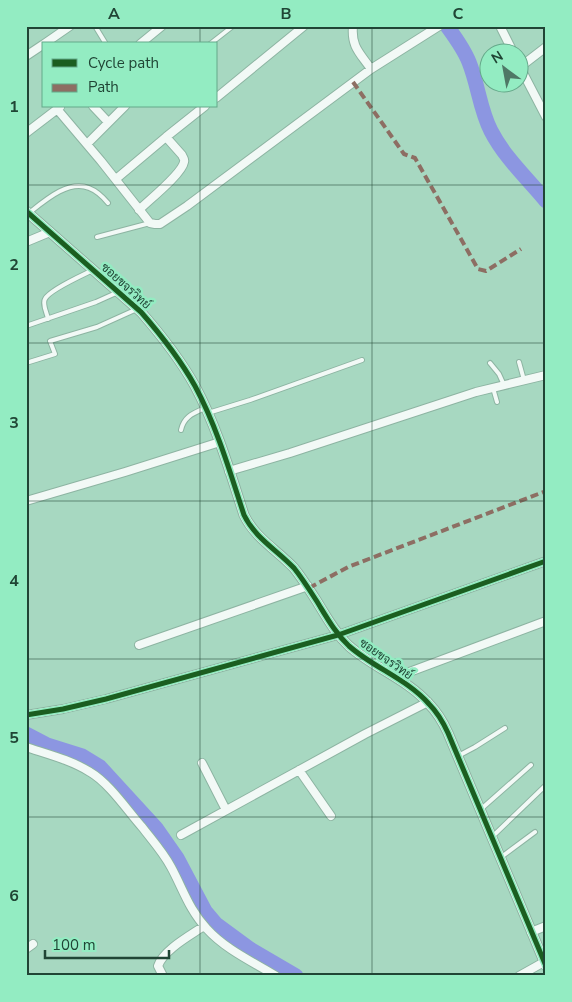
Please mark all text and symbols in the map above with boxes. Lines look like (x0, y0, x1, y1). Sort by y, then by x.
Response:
text: A (108, 3, 120, 25)
text: B (280, 3, 292, 25)
text: C (453, 3, 464, 25)
legend (42, 42, 218, 108)
north arrow (480, 42, 530, 92)
text: N (488, 47, 507, 68)
text: Cycle path (88, 53, 159, 73)
text: Path (88, 77, 119, 97)
text: 1 (9, 96, 19, 118)
text: 2 (9, 254, 19, 276)
street label: ซอยขจรวิทย์ (98, 259, 154, 313)
text: 3 (9, 412, 19, 434)
text: 4 (9, 570, 19, 592)
street label: ซอยขจรวิทย์ (356, 635, 416, 683)
text: 5 (9, 727, 19, 749)
text: 6 (9, 885, 19, 907)
scale bar (45, 927, 169, 959)
text: 100 m (52, 935, 96, 955)

